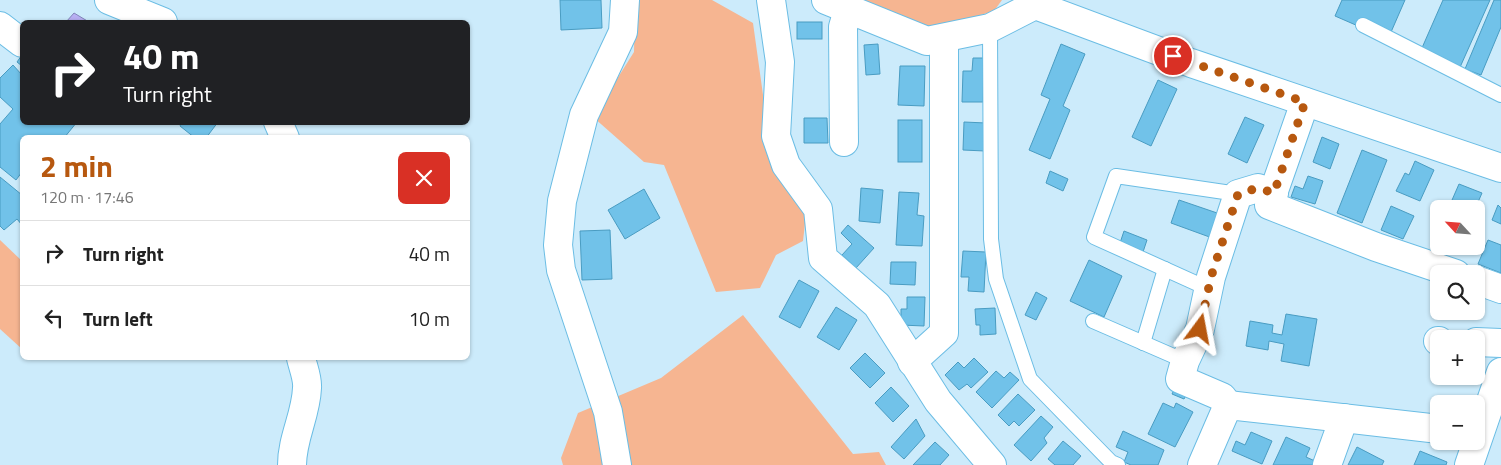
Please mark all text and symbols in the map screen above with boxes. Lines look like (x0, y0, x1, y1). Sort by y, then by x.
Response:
text: 40 m (123, 29, 199, 83)
pin (1152, 35, 1194, 77)
icon: right (40, 40, 105, 105)
icon: arrive (1159, 42, 1187, 70)
text: Turn right (123, 77, 212, 111)
text: 2 min (40, 143, 113, 189)
button: close (398, 152, 450, 204)
text: 120 m · 17:46 (40, 185, 134, 209)
north arrow (1430, 200, 1485, 255)
map controls (1430, 200, 1485, 450)
icon: right (40, 239, 68, 267)
text: Turn right (83, 239, 164, 268)
text: 40 m (409, 239, 450, 268)
button: search (1430, 265, 1485, 320)
position arrow (1173, 302, 1225, 354)
icon: left (40, 304, 68, 332)
text: Turn left (83, 304, 153, 333)
text: 10 m (409, 304, 450, 333)
button: + (1430, 330, 1485, 385)
button: − (1430, 395, 1485, 450)

